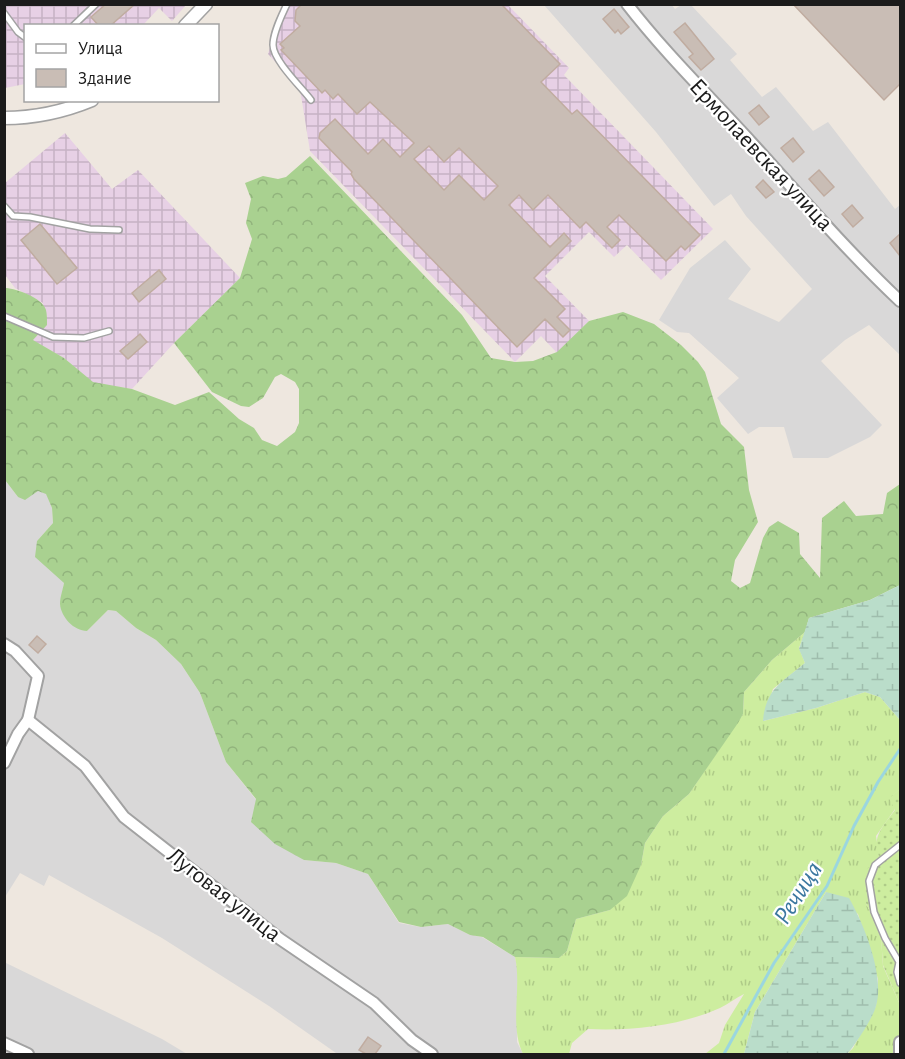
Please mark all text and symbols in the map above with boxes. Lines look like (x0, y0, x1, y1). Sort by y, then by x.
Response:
legend (24, 24, 219, 102)
text: Улица (78, 40, 123, 58)
text: Здание (78, 70, 132, 88)
street label: Ермолаевская улица (685, 74, 837, 236)
street label: Луговая улица (163, 843, 285, 947)
water label: Речица (769, 857, 827, 929)

